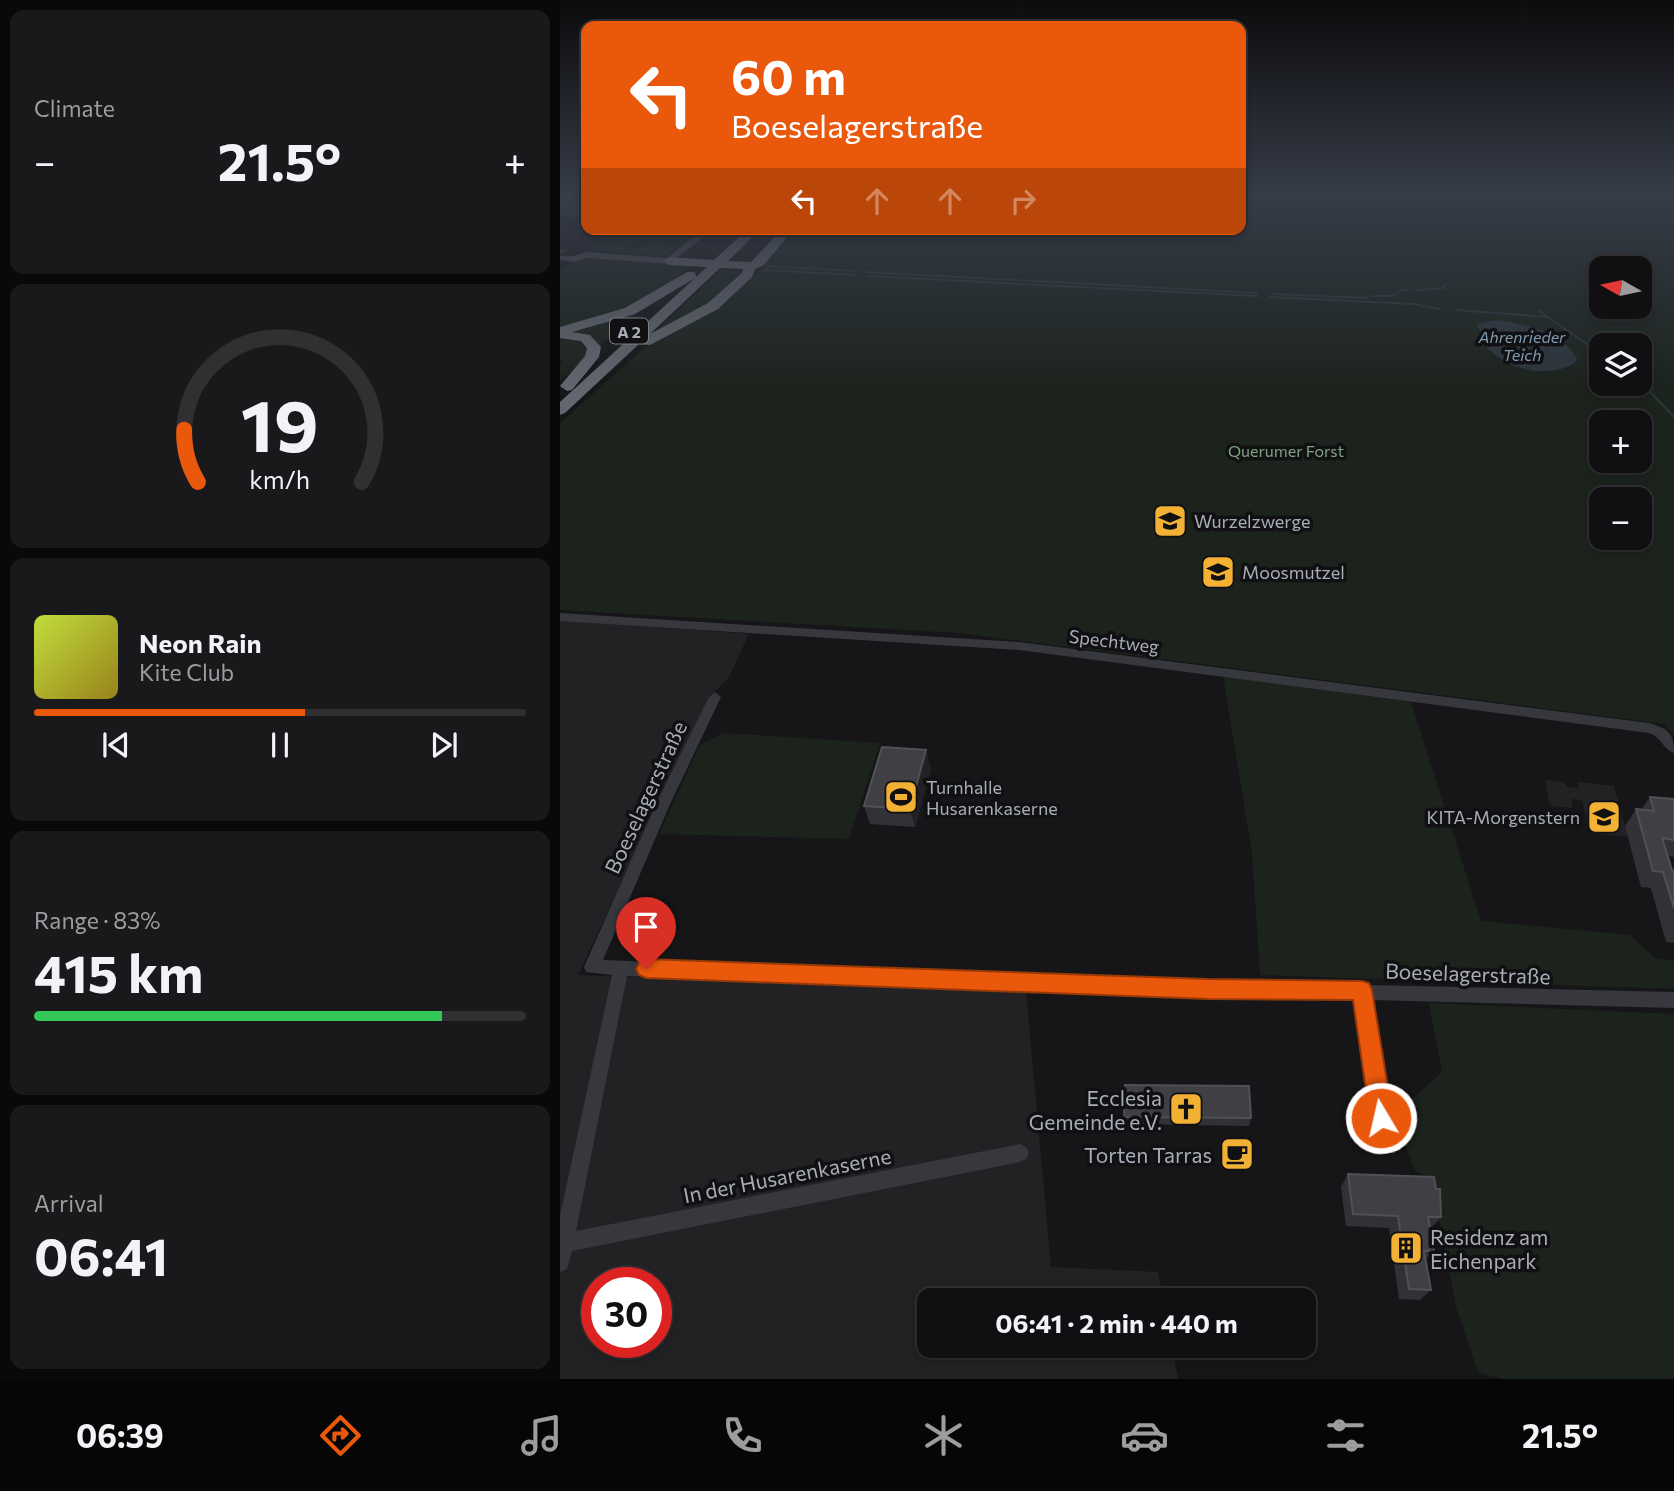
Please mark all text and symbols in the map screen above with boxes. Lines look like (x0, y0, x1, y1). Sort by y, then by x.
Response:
text: 60 m (731, 45, 846, 105)
icon: left (616, 49, 707, 140)
text: Climate (34, 94, 115, 122)
text: Boeselagerstraße (731, 105, 983, 145)
text: 21.5° (218, 128, 341, 192)
text: − (34, 137, 56, 184)
text: + (504, 137, 526, 184)
icon: left (785, 182, 823, 220)
icon: ahead (858, 182, 896, 220)
icon: ahead (931, 182, 969, 220)
icon: right (1004, 182, 1042, 220)
north arrow (1589, 256, 1652, 318)
map controls (1589, 256, 1652, 550)
road number: A 2 (610, 318, 648, 344)
water label: Ahrenrieder Teich (1478, 327, 1566, 364)
button: layers (1589, 333, 1652, 396)
text: 19 (241, 378, 319, 467)
button: + (1589, 410, 1652, 473)
park label: Querumer Forst (1228, 441, 1344, 460)
text: km/h (250, 463, 310, 493)
button: − (1589, 487, 1652, 550)
school or university icon: Wurzelzwerge (1151, 502, 1189, 540)
place label: Wurzelzwerge (1194, 510, 1311, 532)
school or university icon: Moosmutzel (1199, 553, 1237, 591)
place label: Moosmutzel (1242, 561, 1345, 583)
street label: Spechtweg (1068, 625, 1161, 657)
text: Neon Rain (139, 627, 262, 658)
text: Kite Club (139, 658, 234, 686)
street label: Boeselagerstraße (599, 717, 691, 877)
icon: previous (97, 726, 135, 764)
icon: pause (261, 726, 299, 764)
icon: next (425, 726, 463, 764)
place label: Turnhalle Husarenkaserne (926, 776, 1058, 819)
sports icon: Turnhalle Husarenkaserne (882, 778, 920, 816)
school or university icon: KITA-Morgenstern (1585, 798, 1623, 836)
place label: KITA-Morgenstern (1426, 806, 1580, 828)
pin (616, 897, 676, 969)
text: Range · 83% (34, 906, 160, 934)
icon: arrive (627, 908, 665, 946)
text: 415 km (34, 940, 203, 1004)
street label: Boeselagerstraße (1385, 958, 1551, 988)
position arrow (1344, 1081, 1418, 1155)
place label: Ecclesia Gemeinde e.V. (1029, 1085, 1162, 1134)
church icon: Ecclesia Gemeinde e.V. (1167, 1090, 1205, 1128)
cafe icon: Torten Tarras (1218, 1135, 1256, 1173)
place label: Torten Tarras (1084, 1142, 1212, 1167)
street label: In der Husarenkaserne (681, 1143, 893, 1207)
text: Arrival (34, 1189, 104, 1217)
text: 06:41 (34, 1223, 168, 1287)
place label: Residenz am Eichenpark (1430, 1224, 1548, 1273)
building icon: Residenz am Eichenpark (1387, 1229, 1425, 1267)
speed limit sign: 30 (581, 1267, 672, 1358)
text: 06:41 · 2 min · 440 m (995, 1307, 1238, 1338)
icon: directions (316, 1411, 365, 1460)
icon: music (517, 1411, 566, 1460)
icon: phone (718, 1411, 767, 1460)
icon: climate (919, 1411, 968, 1460)
icon: car (1120, 1411, 1169, 1460)
icon: filters (1321, 1411, 1370, 1460)
text: 06:39 (76, 1415, 164, 1455)
text: 21.5° (1522, 1415, 1598, 1455)

